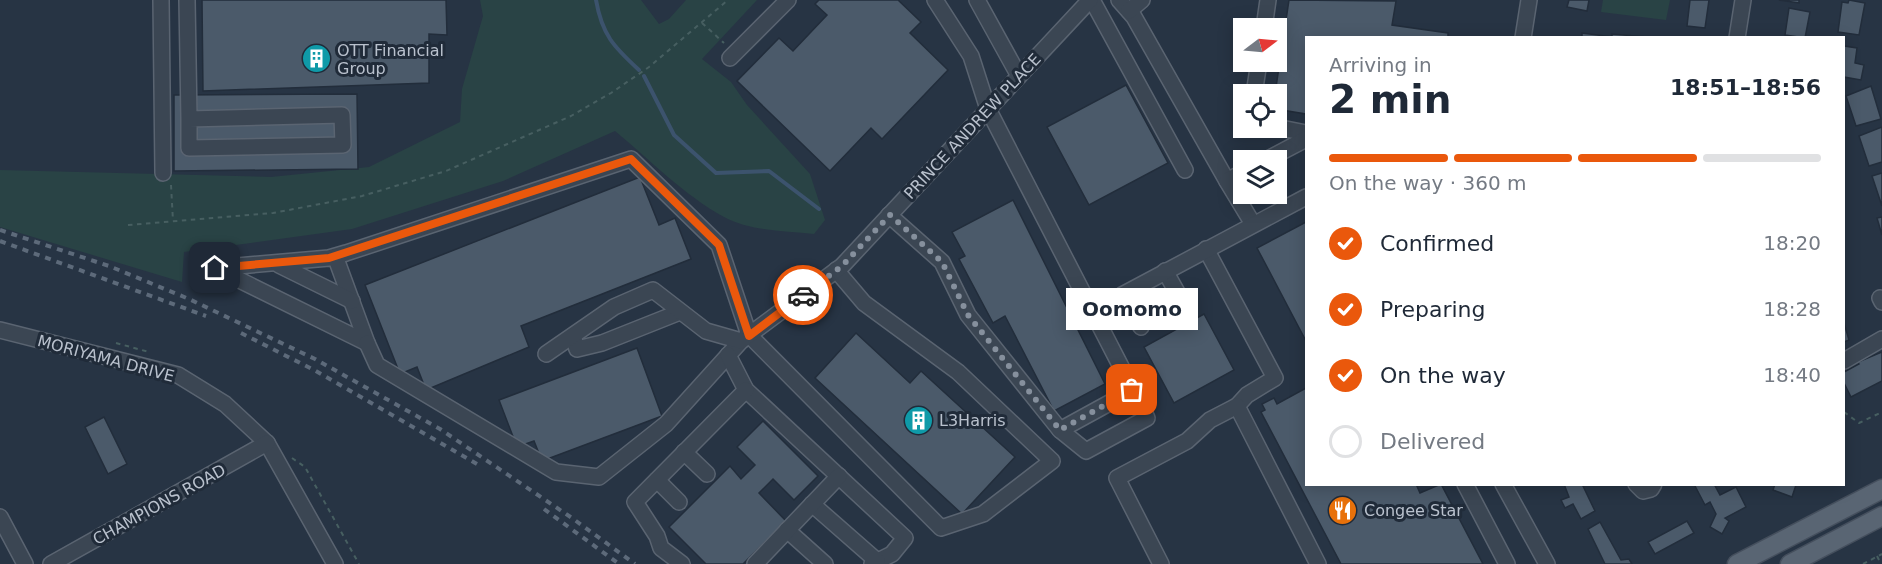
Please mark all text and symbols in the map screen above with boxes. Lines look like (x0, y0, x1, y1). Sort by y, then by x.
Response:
north arrow (1233, 18, 1287, 72)
map controls (1233, 18, 1287, 204)
place label: OTT Financial Group (337, 41, 444, 78)
building icon: OTT Financial Group (300, 43, 332, 75)
street label: PRINCE ANDREW PLACE (900, 50, 1045, 203)
text: Arriving in (1329, 53, 1432, 77)
text: 18:51–18:56 (1670, 75, 1821, 100)
text: 2 min (1329, 77, 1451, 122)
button: locate (1233, 84, 1287, 138)
button: layers (1233, 150, 1287, 204)
text: On the way · 360 m (1329, 171, 1527, 195)
icon: check (1329, 227, 1362, 260)
text: Confirmed (1380, 231, 1494, 256)
text: 18:20 (1763, 231, 1821, 255)
pin (189, 242, 240, 293)
icon: home (198, 251, 231, 284)
courier (773, 265, 833, 325)
icon: car (787, 279, 820, 312)
callout: Oomomo (1066, 288, 1198, 330)
icon: check (1329, 293, 1362, 326)
text: Oomomo (1082, 297, 1182, 321)
text: Preparing (1380, 297, 1486, 322)
text: 18:28 (1763, 297, 1821, 321)
street label: MORIYAMA DRIVE (35, 331, 176, 386)
icon: check (1329, 359, 1362, 392)
text: On the way (1380, 363, 1506, 388)
text: 18:40 (1763, 363, 1821, 387)
pin (1106, 364, 1157, 415)
icon: bag (1115, 373, 1148, 406)
building icon: L3Harris (902, 404, 934, 436)
place label: L3Harris (939, 411, 1006, 430)
text: Delivered (1380, 429, 1485, 454)
street label: CHAMPIONS ROAD (90, 460, 229, 549)
restaurant icon: Congee Star (1327, 494, 1359, 526)
place label: Congee Star (1364, 501, 1463, 520)

